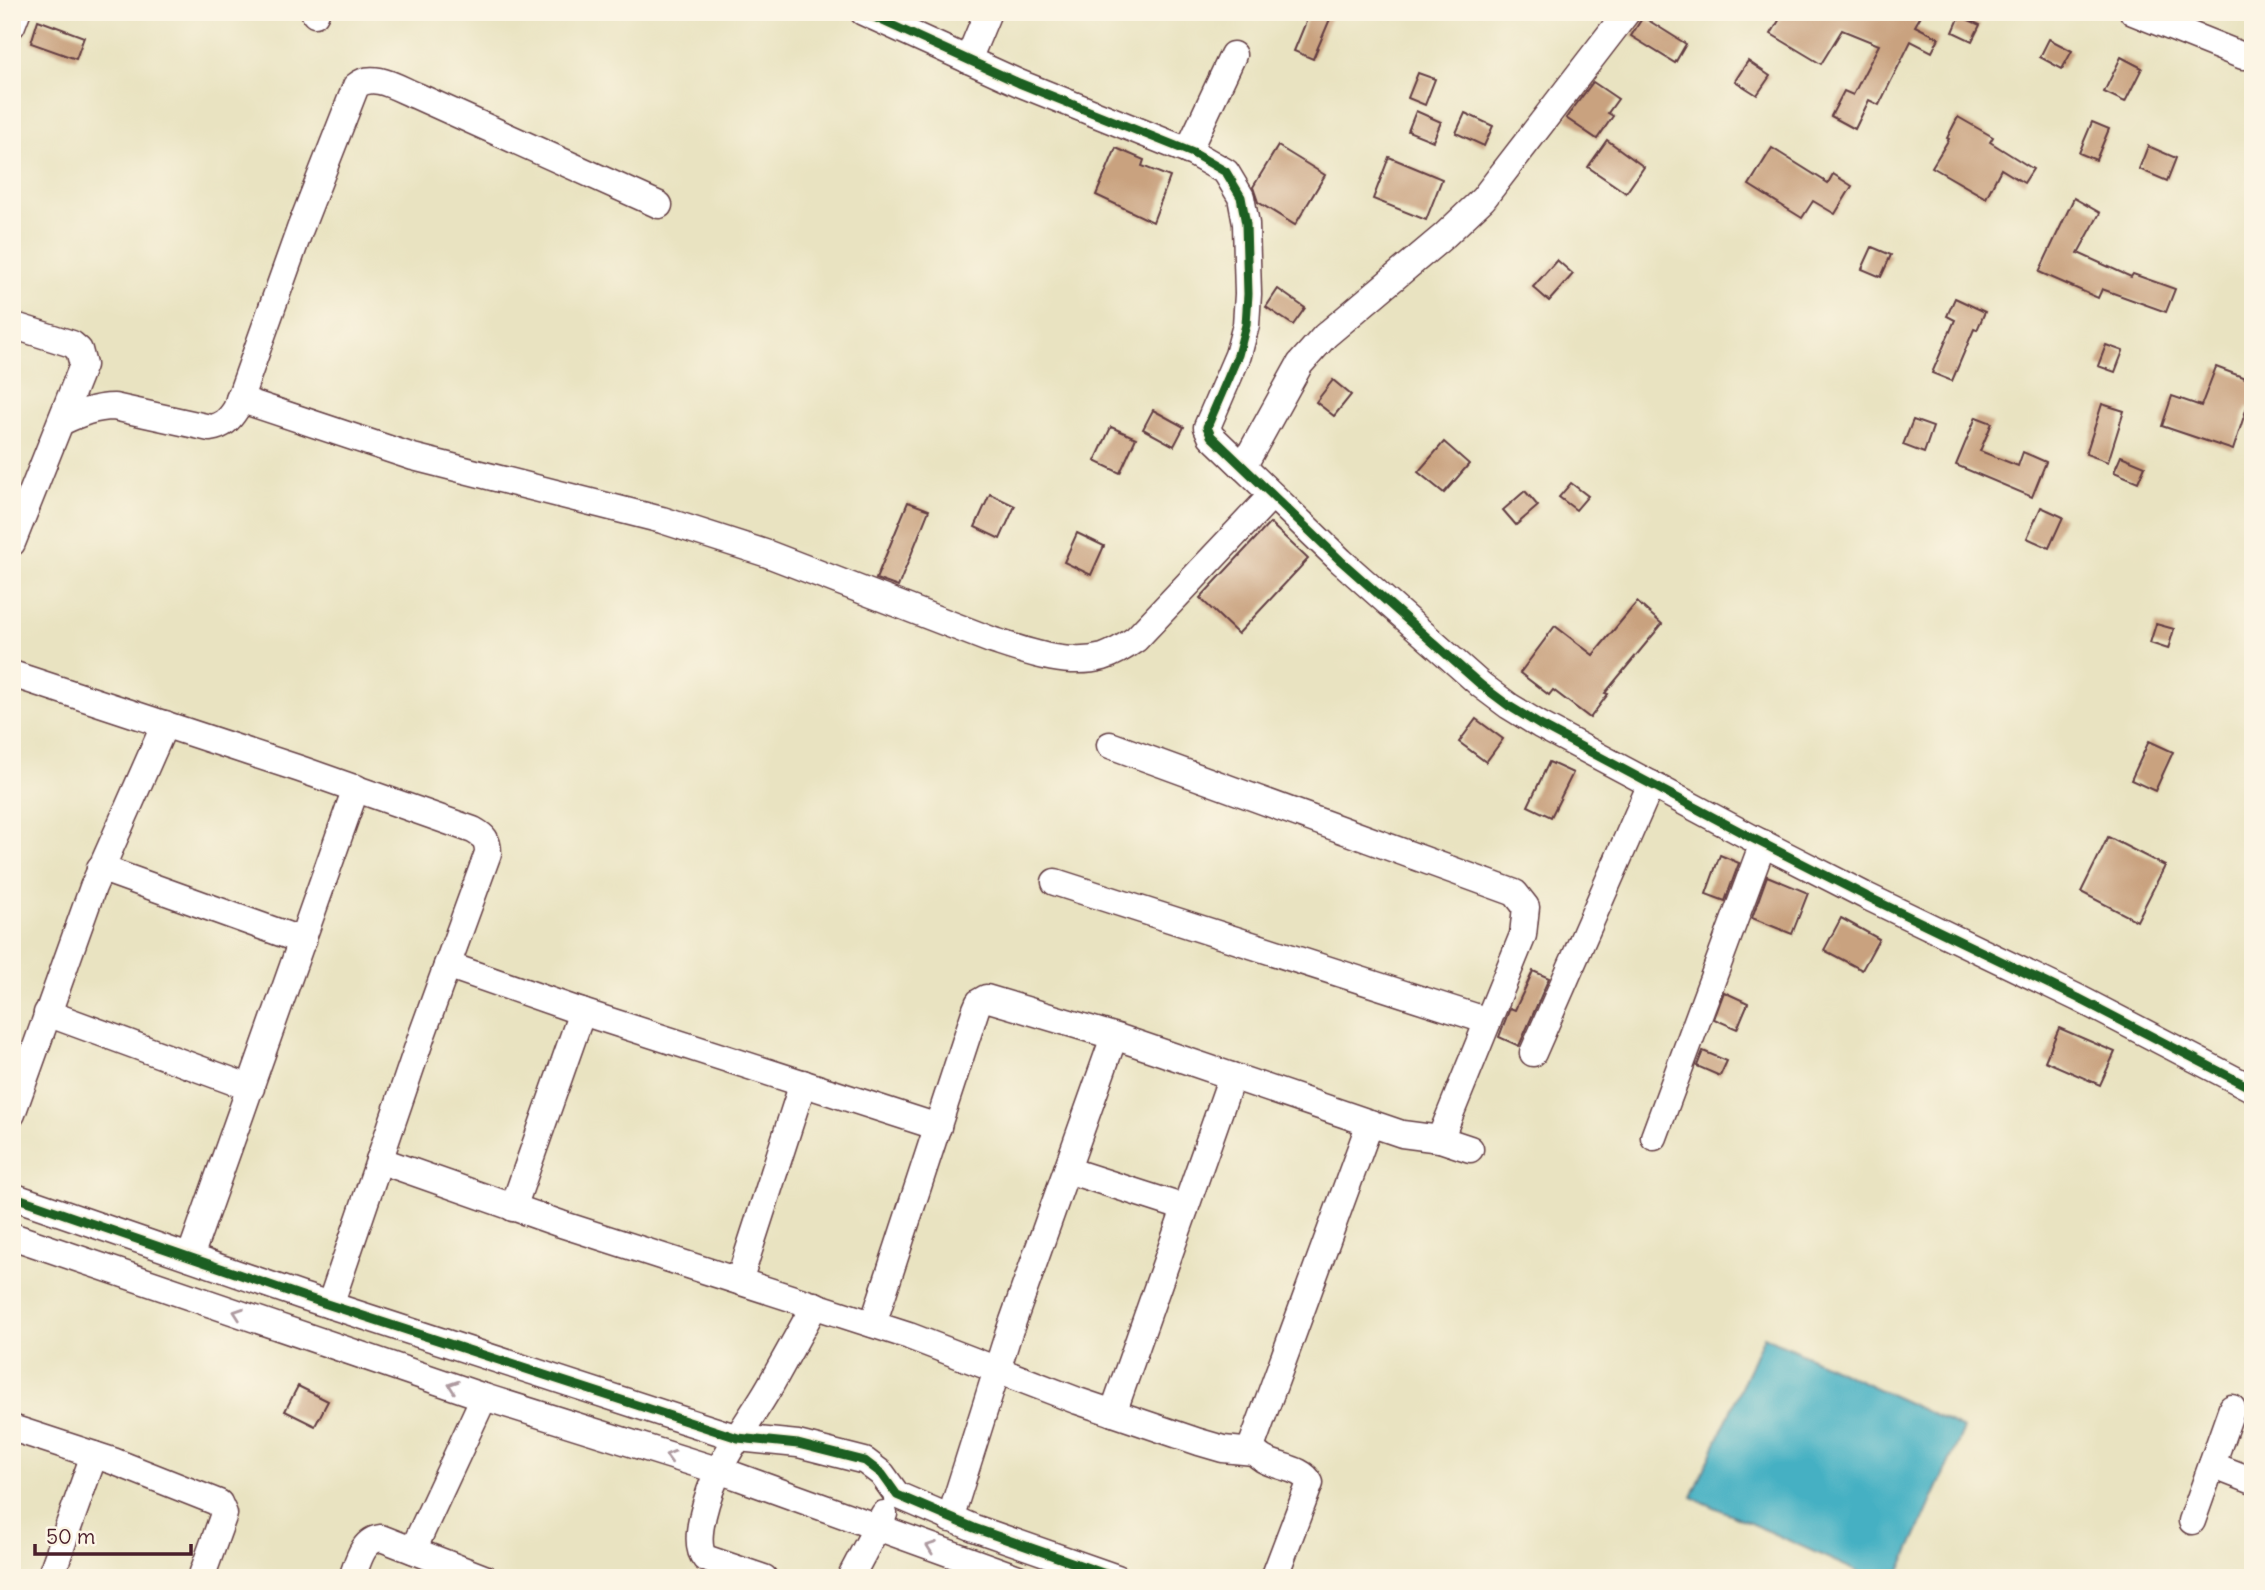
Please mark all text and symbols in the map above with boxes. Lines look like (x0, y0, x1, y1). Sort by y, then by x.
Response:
one-way arrow (232, 1307, 244, 1321)
one-way arrow (448, 1380, 460, 1394)
one-way arrow (664, 1450, 676, 1465)
scale bar (35, 1513, 191, 1557)
text: 50 m (46, 1523, 95, 1550)
one-way arrow (925, 1541, 937, 1555)

